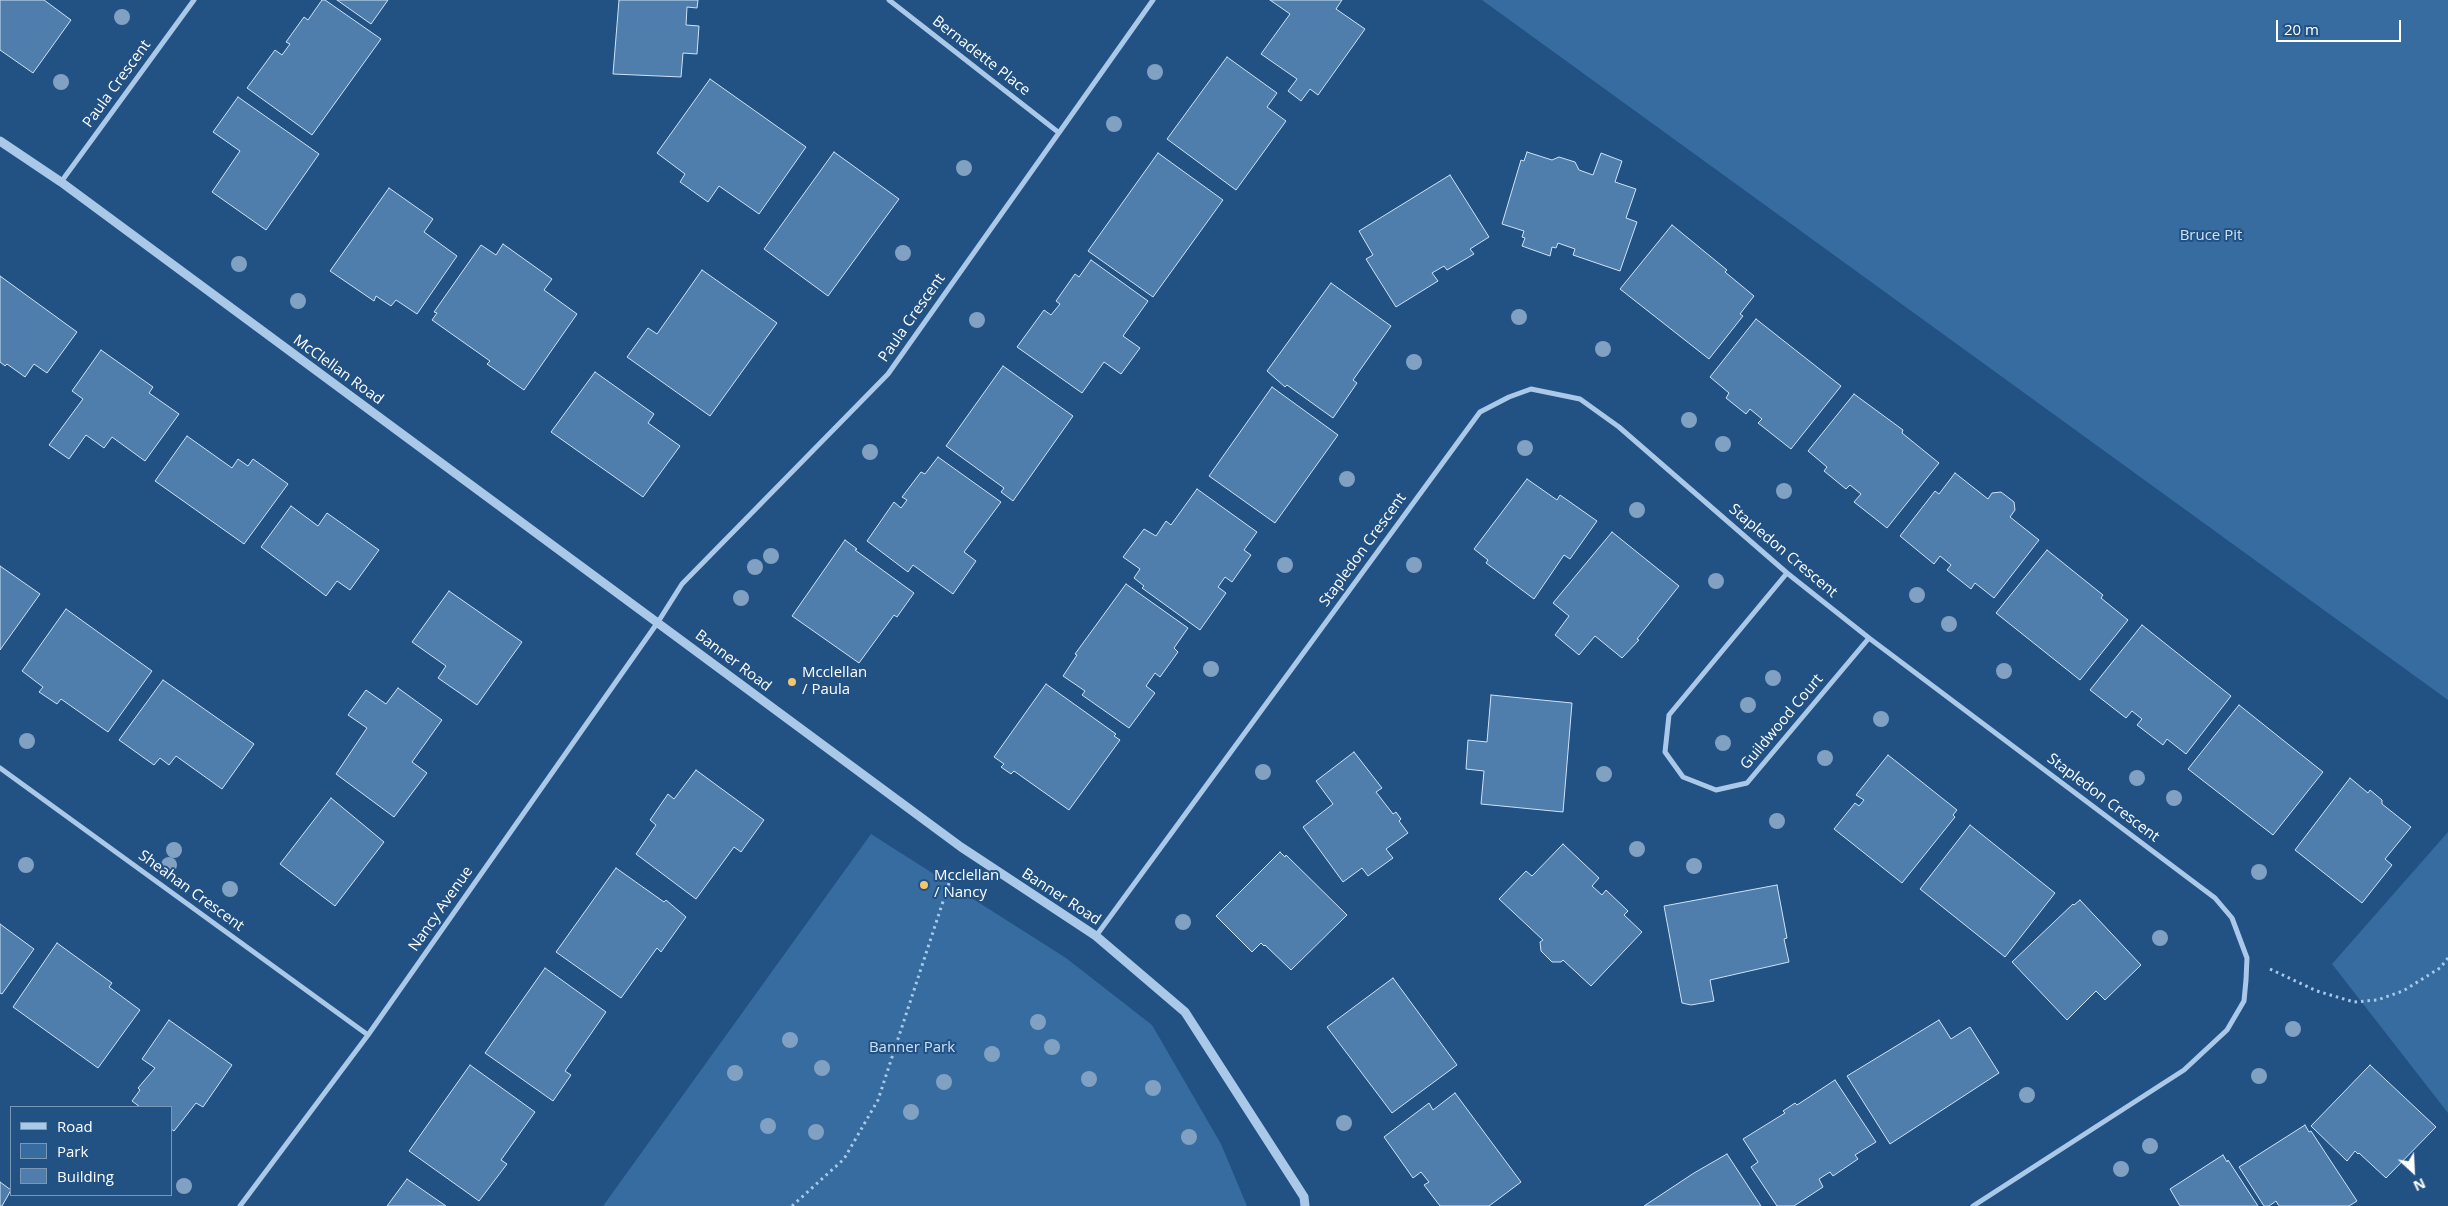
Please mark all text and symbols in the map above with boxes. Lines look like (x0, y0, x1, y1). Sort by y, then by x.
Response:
scale bar (2278, 10, 2403, 42)
street label: Bernadette Place (929, 12, 1033, 100)
text: 20 m (2284, 19, 2319, 39)
street label: Paula Crescent (79, 37, 155, 131)
park label: Bruce Pit (2180, 227, 2242, 245)
street label: Paula Crescent (875, 270, 949, 366)
street label: McClellan Road (289, 331, 387, 409)
street label: Stapledon Crescent (1316, 490, 1410, 610)
street label: Stapledon Crescent (1725, 500, 1841, 602)
street label: Banner Road (691, 627, 775, 695)
place label: Mcclellan / Paula (802, 664, 867, 699)
street label: Guildwood Court (1737, 671, 1827, 773)
marker: Mcclellan / Paula (786, 676, 798, 688)
street label: Stapledon Crescent (2043, 750, 2163, 846)
street label: Sheahan Crescent (135, 847, 247, 935)
street label: Nancy Avenue (405, 863, 477, 955)
street label: Banner Road (1018, 865, 1104, 929)
place label: Mcclellan / Nancy (934, 867, 999, 902)
marker: Mcclellan / Nancy (918, 879, 930, 891)
park label: Banner Park (869, 1039, 955, 1057)
legend (10, 1106, 172, 1196)
text: Road (57, 1116, 93, 1136)
text: Park (57, 1141, 88, 1161)
north arrow (2388, 1146, 2438, 1196)
text: Building (57, 1166, 114, 1186)
text: N (2410, 1174, 2429, 1196)

